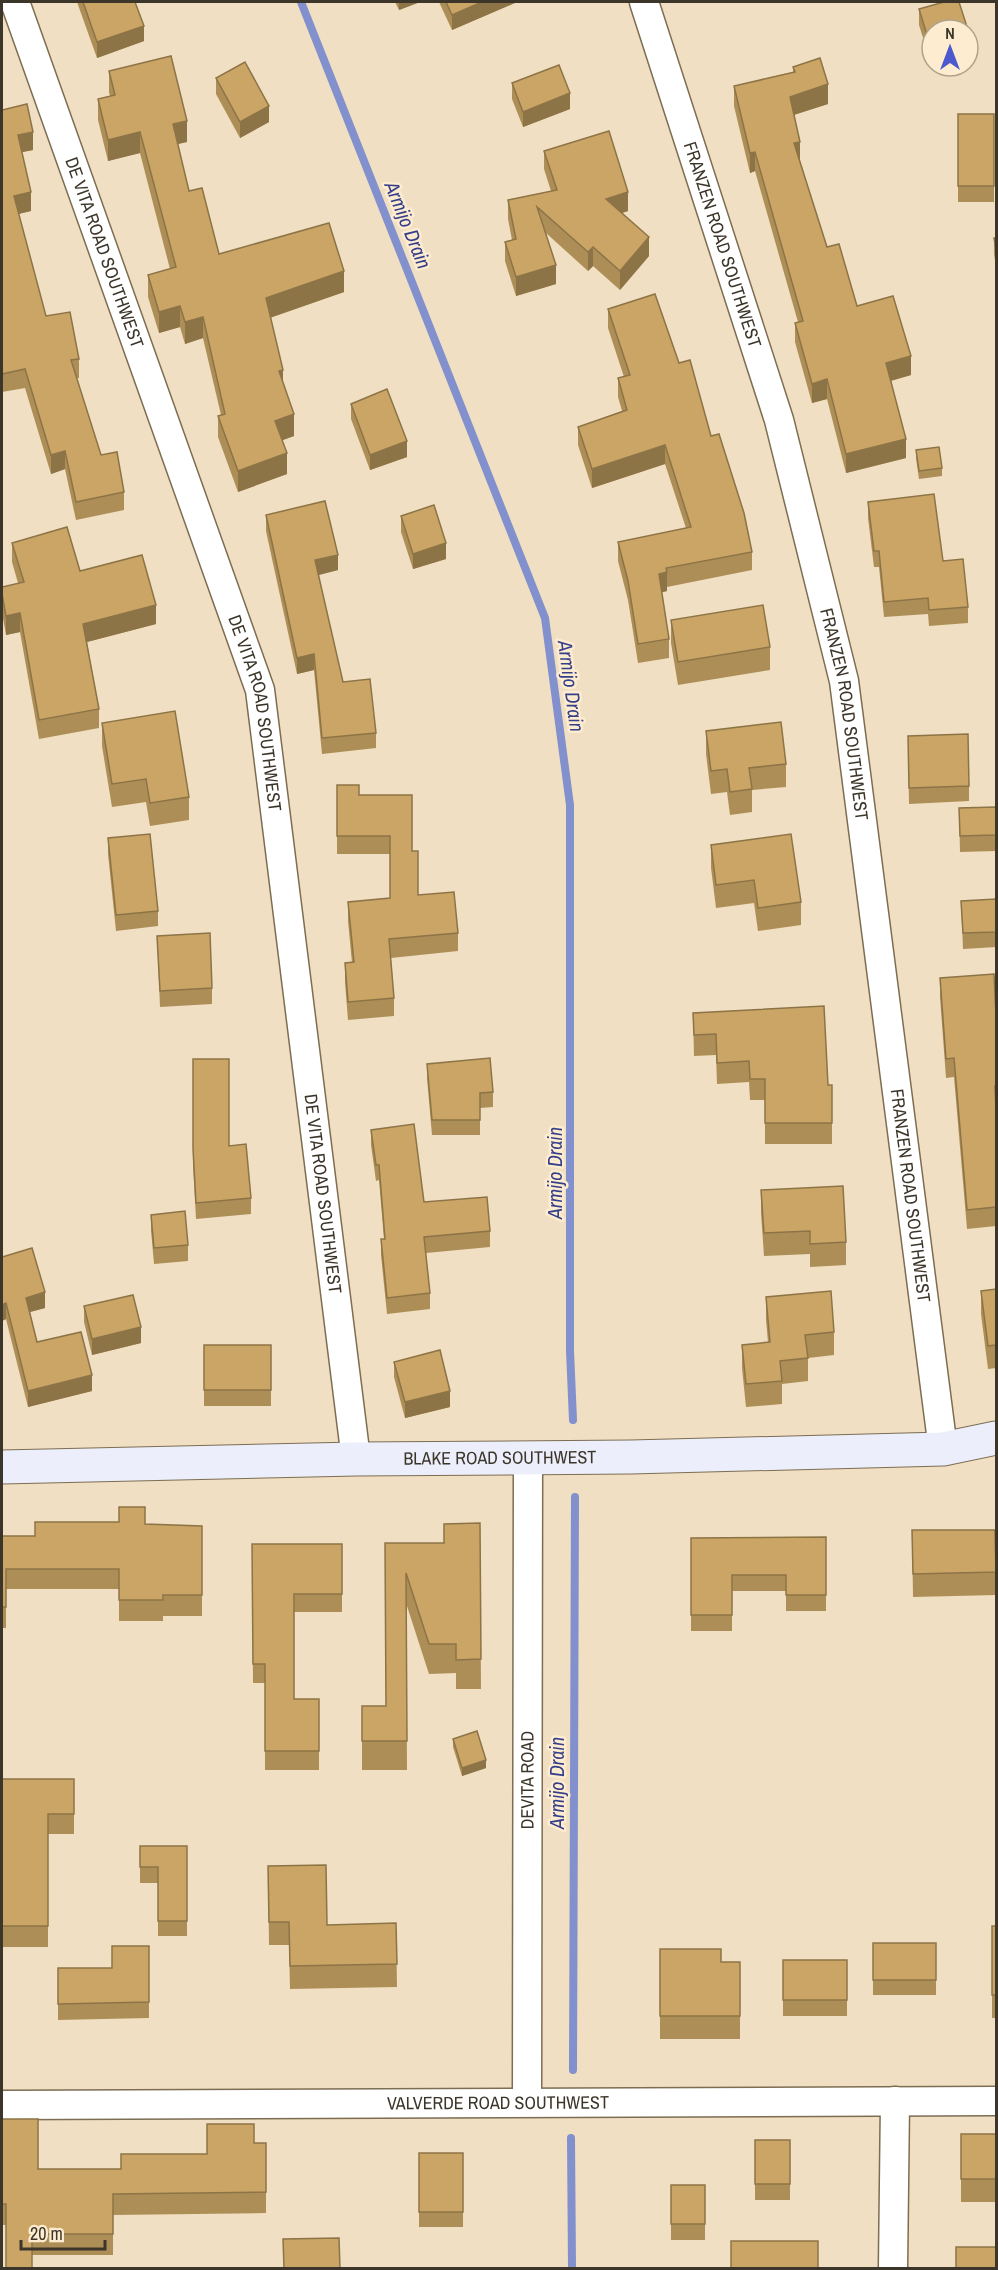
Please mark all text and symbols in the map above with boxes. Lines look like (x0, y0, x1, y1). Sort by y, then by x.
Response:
north arrow (920, 18, 980, 78)
text: N (945, 22, 955, 44)
street label: FRANZEN ROAD SOUTHWEST (678, 138, 768, 351)
street label: DE VITA ROAD SOUTHWEST (59, 154, 150, 351)
water label: Armijo Drain (378, 176, 438, 273)
street label: FRANZEN ROAD SOUTHWEST (814, 605, 875, 822)
street label: DE VITA ROAD SOUTHWEST (222, 611, 288, 813)
water label: Armijo Drain (552, 637, 591, 733)
street label: FRANZEN ROAD SOUTHWEST (885, 1087, 937, 1304)
street label: DE VITA ROAD SOUTHWEST (299, 1093, 348, 1295)
water label: Armijo Drain (541, 1127, 568, 1220)
street label: BLAKE ROAD SOUTHWEST (403, 1444, 596, 1471)
street label: DEVITA ROAD (514, 1731, 540, 1829)
water label: Armijo Drain (543, 1737, 570, 1830)
street label: VALVERDE ROAD SOUTHWEST (387, 2090, 609, 2115)
scale bar (21, 2213, 105, 2251)
text: 20 m (30, 2221, 63, 2246)

